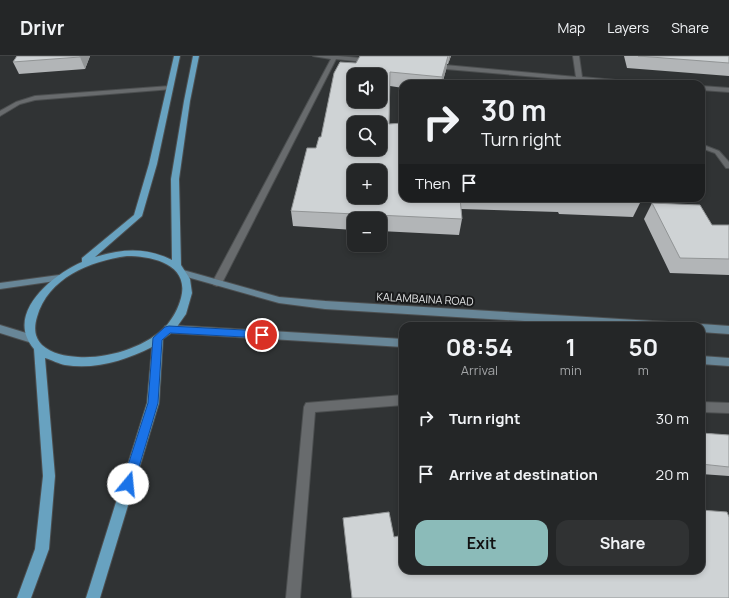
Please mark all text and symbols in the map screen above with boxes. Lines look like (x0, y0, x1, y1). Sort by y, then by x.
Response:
text: Drivr (20, 15, 64, 41)
text: Map (557, 18, 585, 37)
text: Layers (607, 18, 649, 37)
text: Share (671, 18, 709, 37)
map controls (347, 68, 387, 252)
button: sound (347, 68, 387, 108)
text: 30 m (481, 91, 546, 129)
icon: right (415, 96, 467, 148)
button: search (347, 116, 387, 156)
text: Turn right (481, 127, 562, 151)
button: + (347, 164, 387, 204)
icon: arrive (458, 172, 480, 194)
text: Then (415, 173, 450, 194)
button: − (347, 212, 387, 252)
street label: KALAMBAINA ROAD (376, 288, 474, 309)
pin (245, 318, 279, 352)
icon: arrive (251, 324, 273, 346)
text: 08:54 (446, 330, 513, 363)
text: 1 (566, 330, 576, 363)
text: 50 (628, 330, 658, 363)
text: Arrival (461, 361, 498, 379)
text: min (560, 361, 582, 379)
text: m (638, 361, 649, 379)
icon: right (415, 407, 437, 429)
text: Turn right (449, 408, 520, 429)
text: 30 m (656, 408, 689, 429)
position arrow (107, 463, 149, 505)
icon: arrive (415, 463, 437, 485)
text: Arrive at destination (449, 464, 598, 485)
text: 20 m (656, 464, 689, 485)
button: Exit (415, 520, 548, 566)
button: Share (556, 520, 689, 566)

